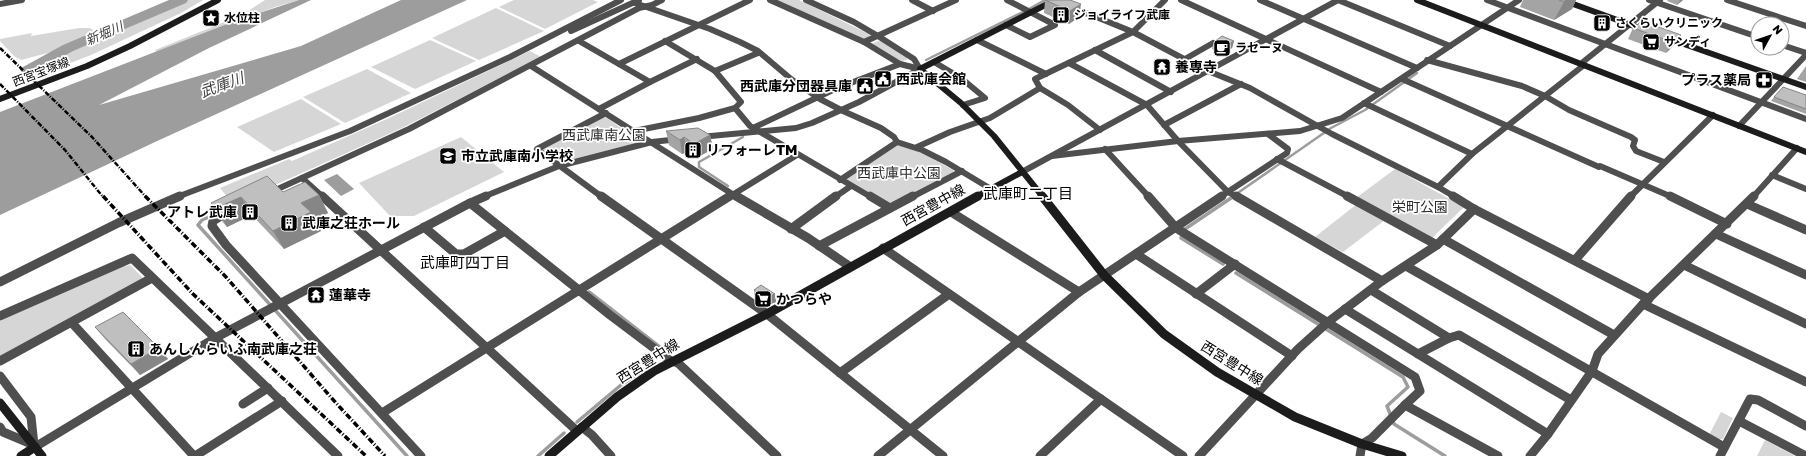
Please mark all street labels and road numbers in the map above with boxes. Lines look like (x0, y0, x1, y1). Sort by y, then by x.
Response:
street label: 西宮宝塚線 (10, 54, 72, 89)
street label: 西宮豊中線 (898, 180, 967, 229)
street label: 西宮豊中線 (614, 335, 682, 386)
street label: 西宮豊中線 (1198, 337, 1266, 388)

